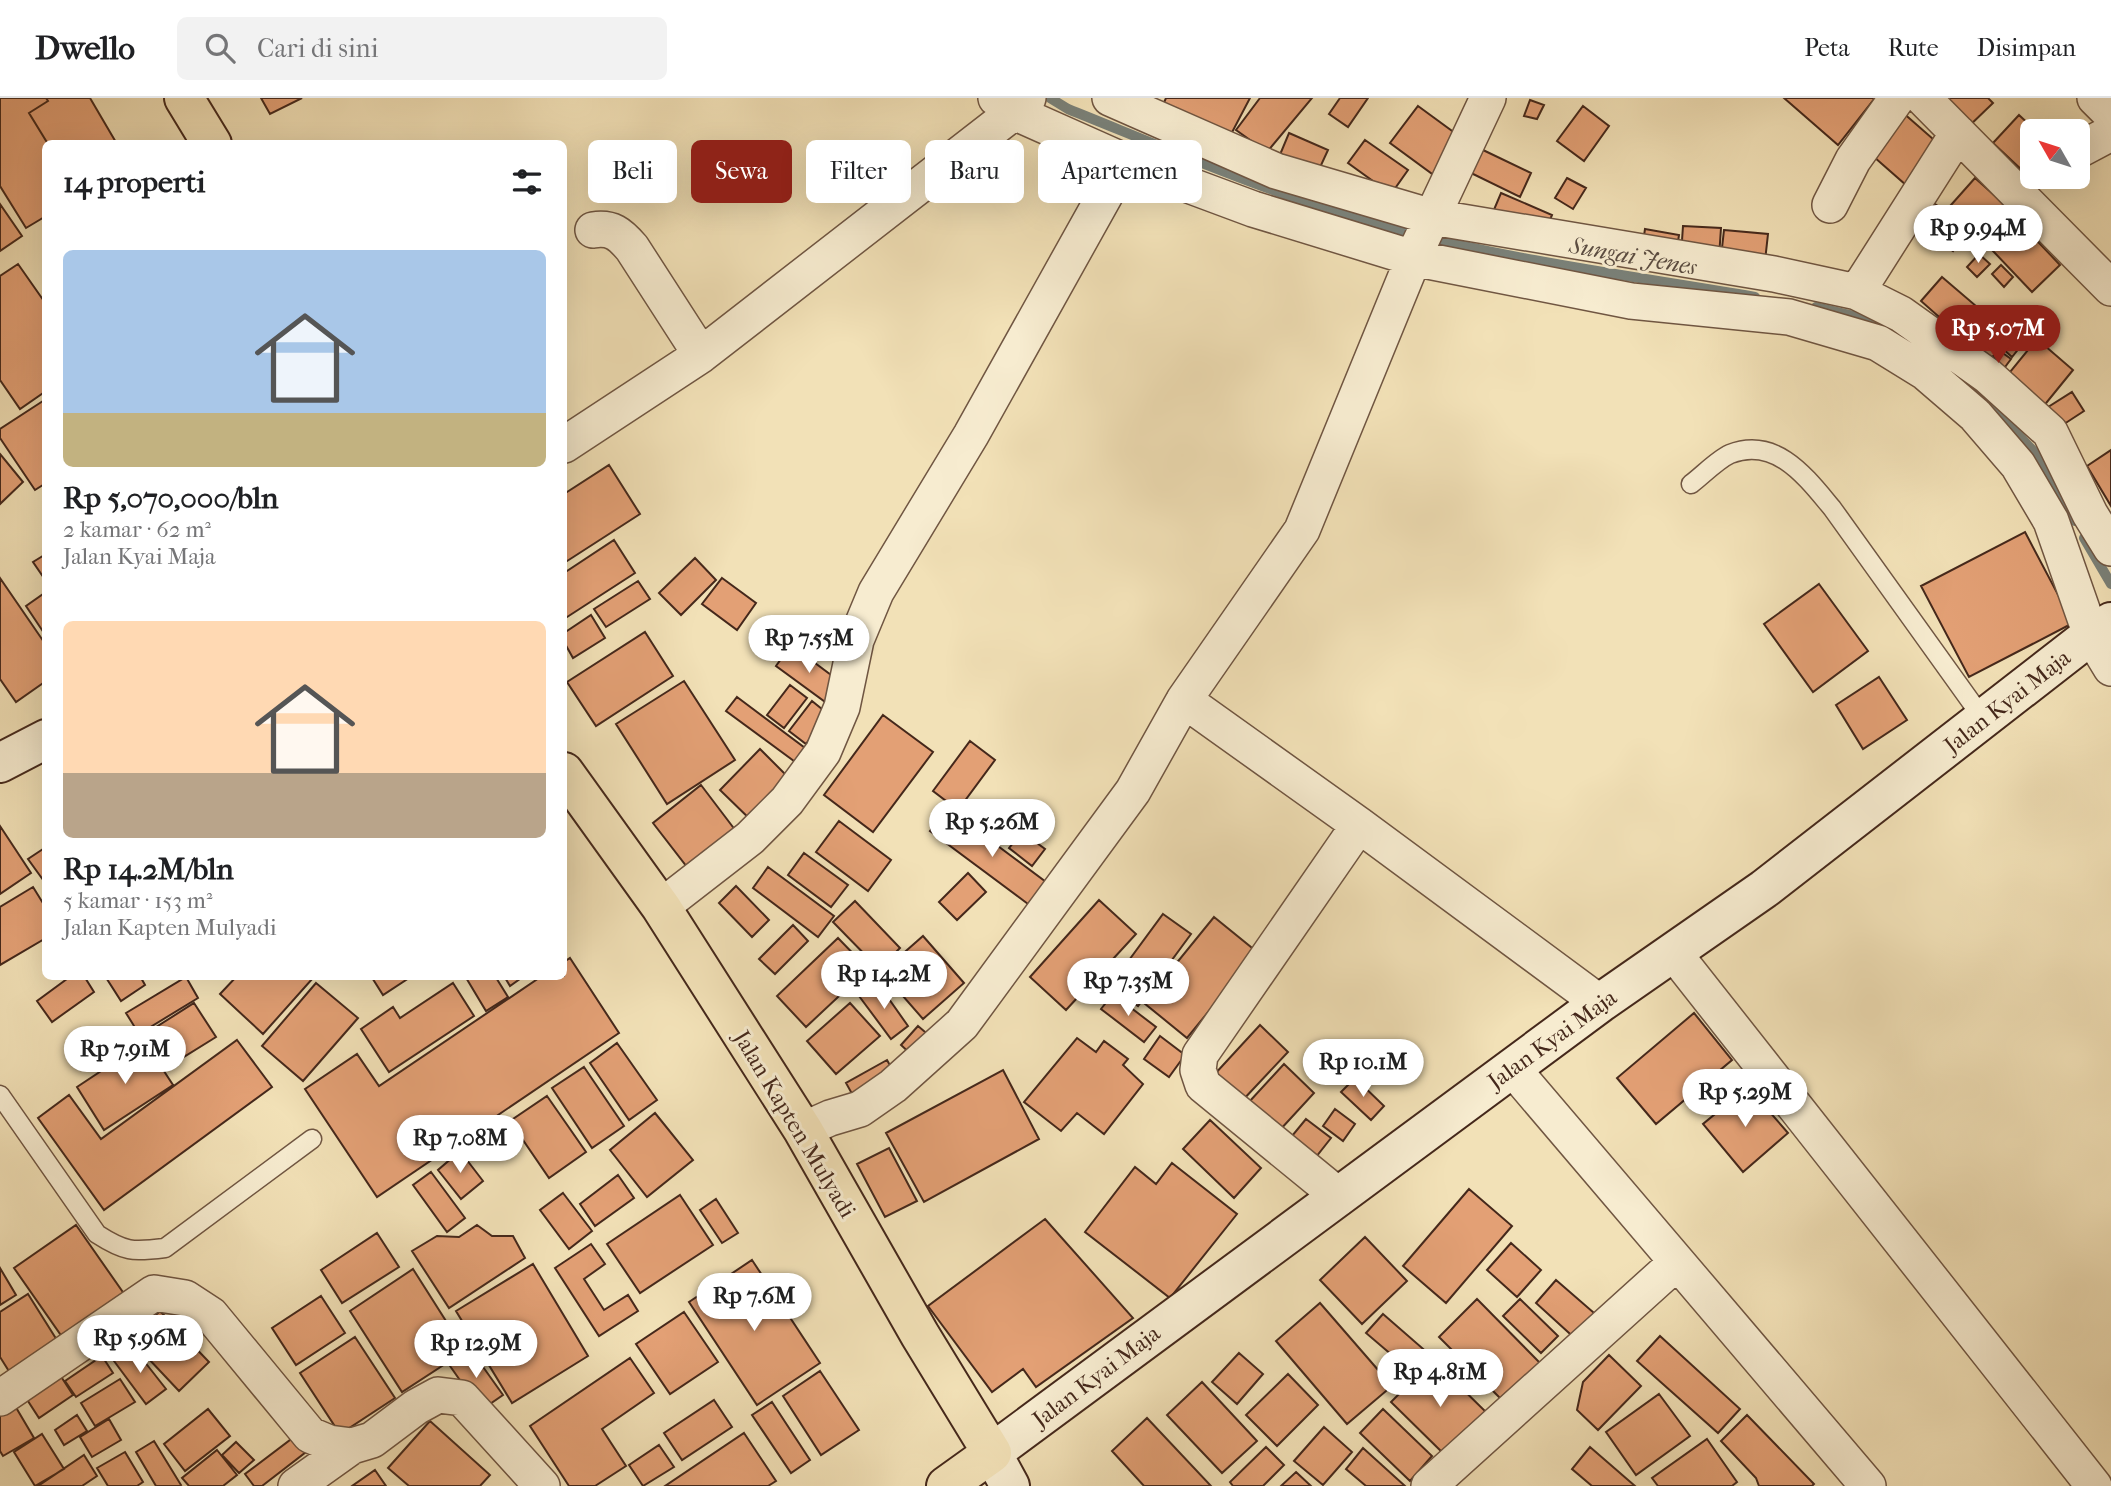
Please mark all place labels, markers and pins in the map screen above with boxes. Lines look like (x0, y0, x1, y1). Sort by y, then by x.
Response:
pin: Rp 9.94M (1906, 206, 2050, 265)
pin: Rp 5.07M (1926, 306, 2070, 365)
pin: Rp 7.55M (737, 616, 881, 675)
pin: Rp 5.26M (920, 800, 1064, 859)
pin: Rp 14.2M (812, 951, 956, 1011)
pin: Rp 7.35M (1056, 958, 1200, 1018)
pin: Rp 7.91M (53, 1026, 197, 1086)
pin: Rp 10.1M (1291, 1040, 1435, 1099)
pin: Rp 5.29M (1673, 1070, 1817, 1129)
pin: Rp 7.08M (388, 1116, 532, 1175)
pin: Rp 7.6M (689, 1274, 819, 1333)
pin: Rp 5.96M (68, 1316, 212, 1375)
pin: Rp 12.9M (404, 1320, 548, 1380)
pin: Rp 4.81M (1368, 1350, 1512, 1409)

